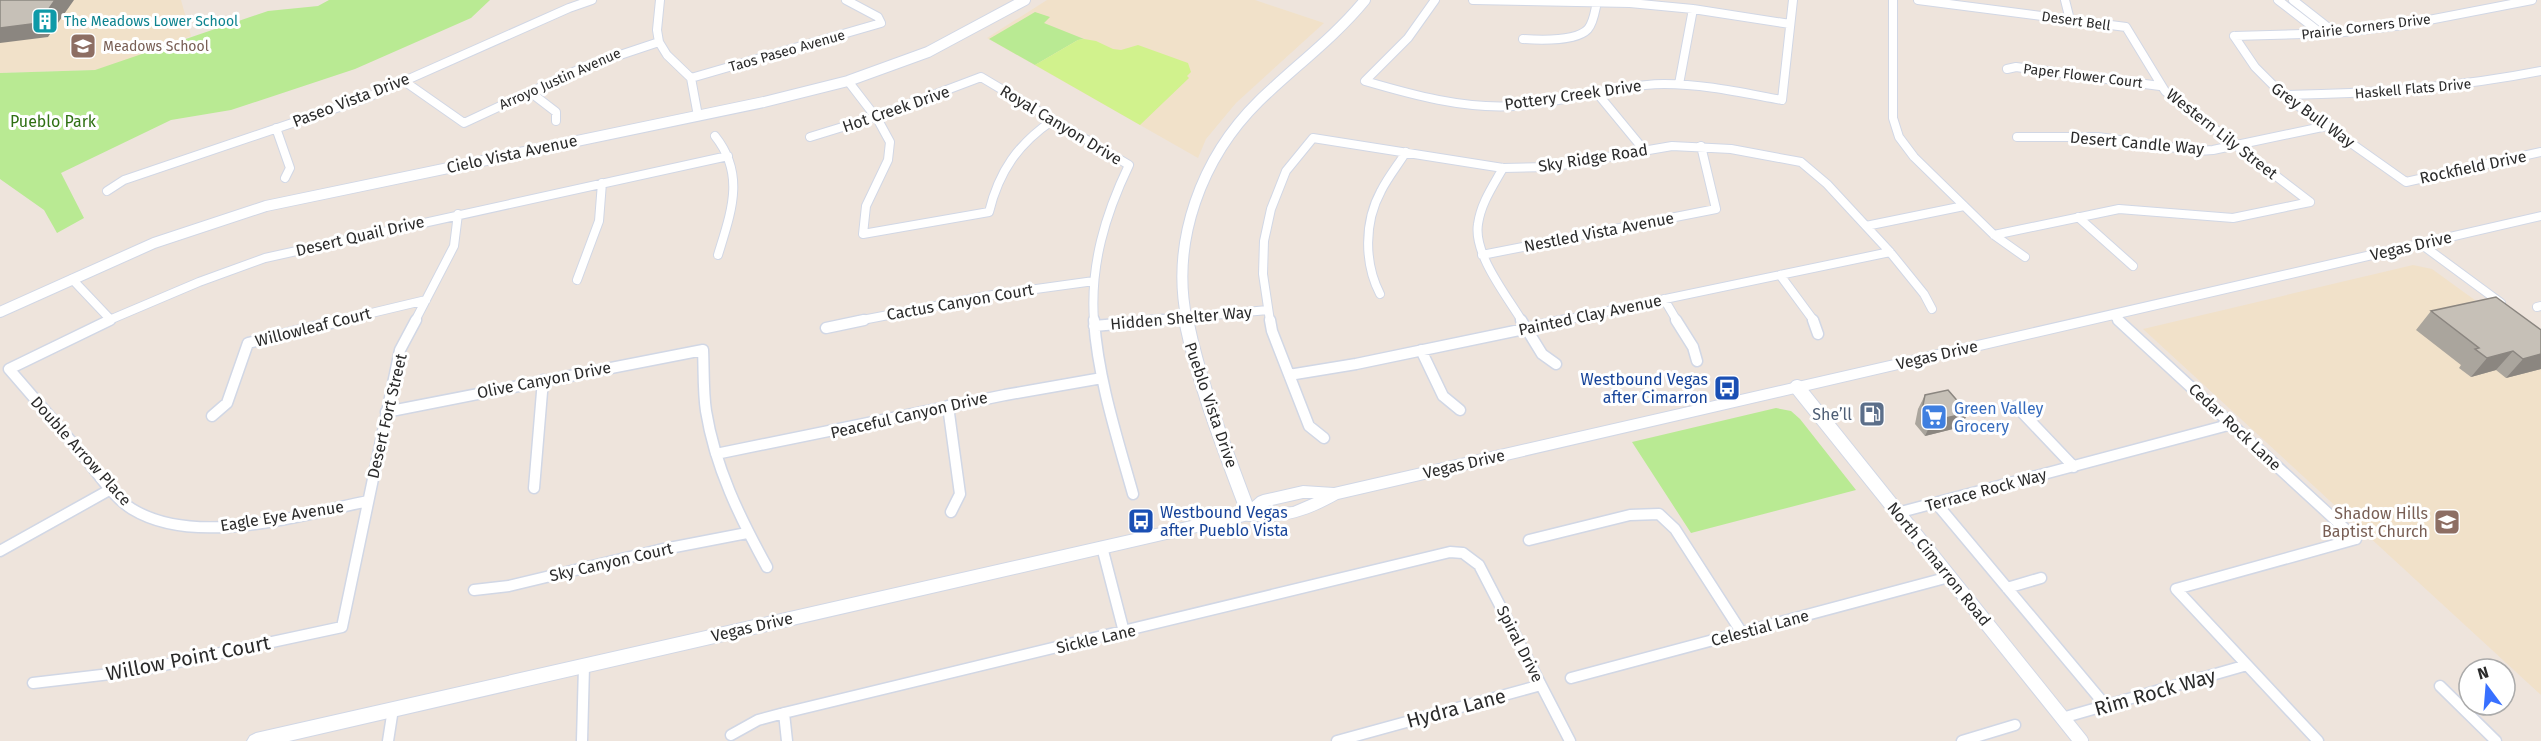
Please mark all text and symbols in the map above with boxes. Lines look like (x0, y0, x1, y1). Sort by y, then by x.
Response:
building icon: The Meadows Lower School (30, 6, 60, 36)
street label: Desert Bell (2040, 8, 2112, 34)
street label: Prairie Corners Drive (2300, 11, 2432, 43)
place label: The Meadows Lower School (64, 13, 238, 30)
street label: Taos Paseo Avenue (727, 26, 847, 76)
school or university icon: Meadows School (68, 31, 98, 61)
place label: Meadows School (103, 38, 209, 55)
street label: Arroyo Justin Avenue (496, 44, 624, 114)
street label: Paper Flower Court (2022, 60, 2145, 92)
street label: Paseo Vista Drive (290, 69, 412, 131)
street label: Haskell Flats Drive (2354, 75, 2472, 103)
street label: Pottery Creek Drive (1503, 76, 1643, 114)
street label: Grey Bull Way (2268, 78, 2358, 152)
street label: Royal Canyon Drive (997, 81, 1125, 169)
street label: Hot Creek Drive (840, 82, 952, 136)
street label: Western Lily Street (2163, 85, 2282, 183)
park label: Pueblo Park (10, 112, 97, 131)
street label: Desert Candle Way (2069, 128, 2205, 158)
street label: Cielo Vista Avenue (445, 131, 579, 177)
street label: Sky Ridge Road (1537, 140, 1649, 176)
street label: Rockfield Drive (2418, 146, 2528, 188)
street label: Nestled Vista Avenue (1522, 208, 1676, 256)
street label: Desert Quail Drive (294, 212, 426, 260)
street label: Vegas Drive (2368, 227, 2454, 265)
street label: Cactus Canyon Court (885, 280, 1035, 324)
street label: Painted Clay Avenue (1517, 291, 1663, 339)
street label: Hidden Shelter Way (1109, 302, 1253, 334)
street label: Willowleaf Court (253, 303, 373, 351)
street label: Vegas Drive (1894, 336, 1980, 374)
street label: Pueblo Vista Drive (1181, 340, 1241, 470)
street label: Desert Fort Street (363, 351, 411, 480)
street label: Olive Canyon Drive (475, 358, 613, 402)
place label: Westbound Vegas after Cimarron (1580, 370, 1708, 407)
bus stop icon: Westbound Vegas after Cimarron (1712, 373, 1742, 403)
street label: Cedar Rock Lane (2185, 379, 2285, 475)
street label: Peaceful Canyon Drive (829, 388, 989, 442)
street label: Double Arrow Place (27, 392, 135, 510)
fuel station icon: She’ll (1857, 399, 1887, 429)
place label: Green Valley Grocery (1954, 399, 2044, 436)
supermarket icon: Green Valley Grocery (1919, 402, 1949, 432)
place label: She’ll (1812, 405, 1852, 424)
street label: Vegas Drive (1421, 445, 1507, 483)
street label: Terrace Rock Way (1923, 465, 2049, 515)
street label: Eagle Eye Avenue (219, 497, 345, 535)
street label: North Cimarron Road (1883, 498, 1995, 630)
place label: Westbound Vegas after Pueblo Vista (1160, 503, 1289, 540)
place label: Shadow Hills Baptist Church (2322, 504, 2428, 541)
bus stop icon: Westbound Vegas after Pueblo Vista (1126, 506, 1156, 536)
school or university icon: Shadow Hills Baptist Church (2432, 507, 2462, 537)
street label: Sky Canyon Court (548, 539, 675, 585)
street label: Spiral Drive (1493, 603, 1547, 685)
street label: Celestial Lane (1709, 606, 1811, 650)
street label: Vegas Drive (709, 608, 795, 646)
street label: Sickle Lane (1054, 621, 1138, 657)
street label: Willow Point Court (104, 630, 273, 686)
north arrow (2457, 657, 2517, 717)
text: N (2475, 662, 2491, 684)
street label: Rim Rock Way (2092, 663, 2219, 721)
street label: Hydra Lane (1404, 683, 1508, 733)

